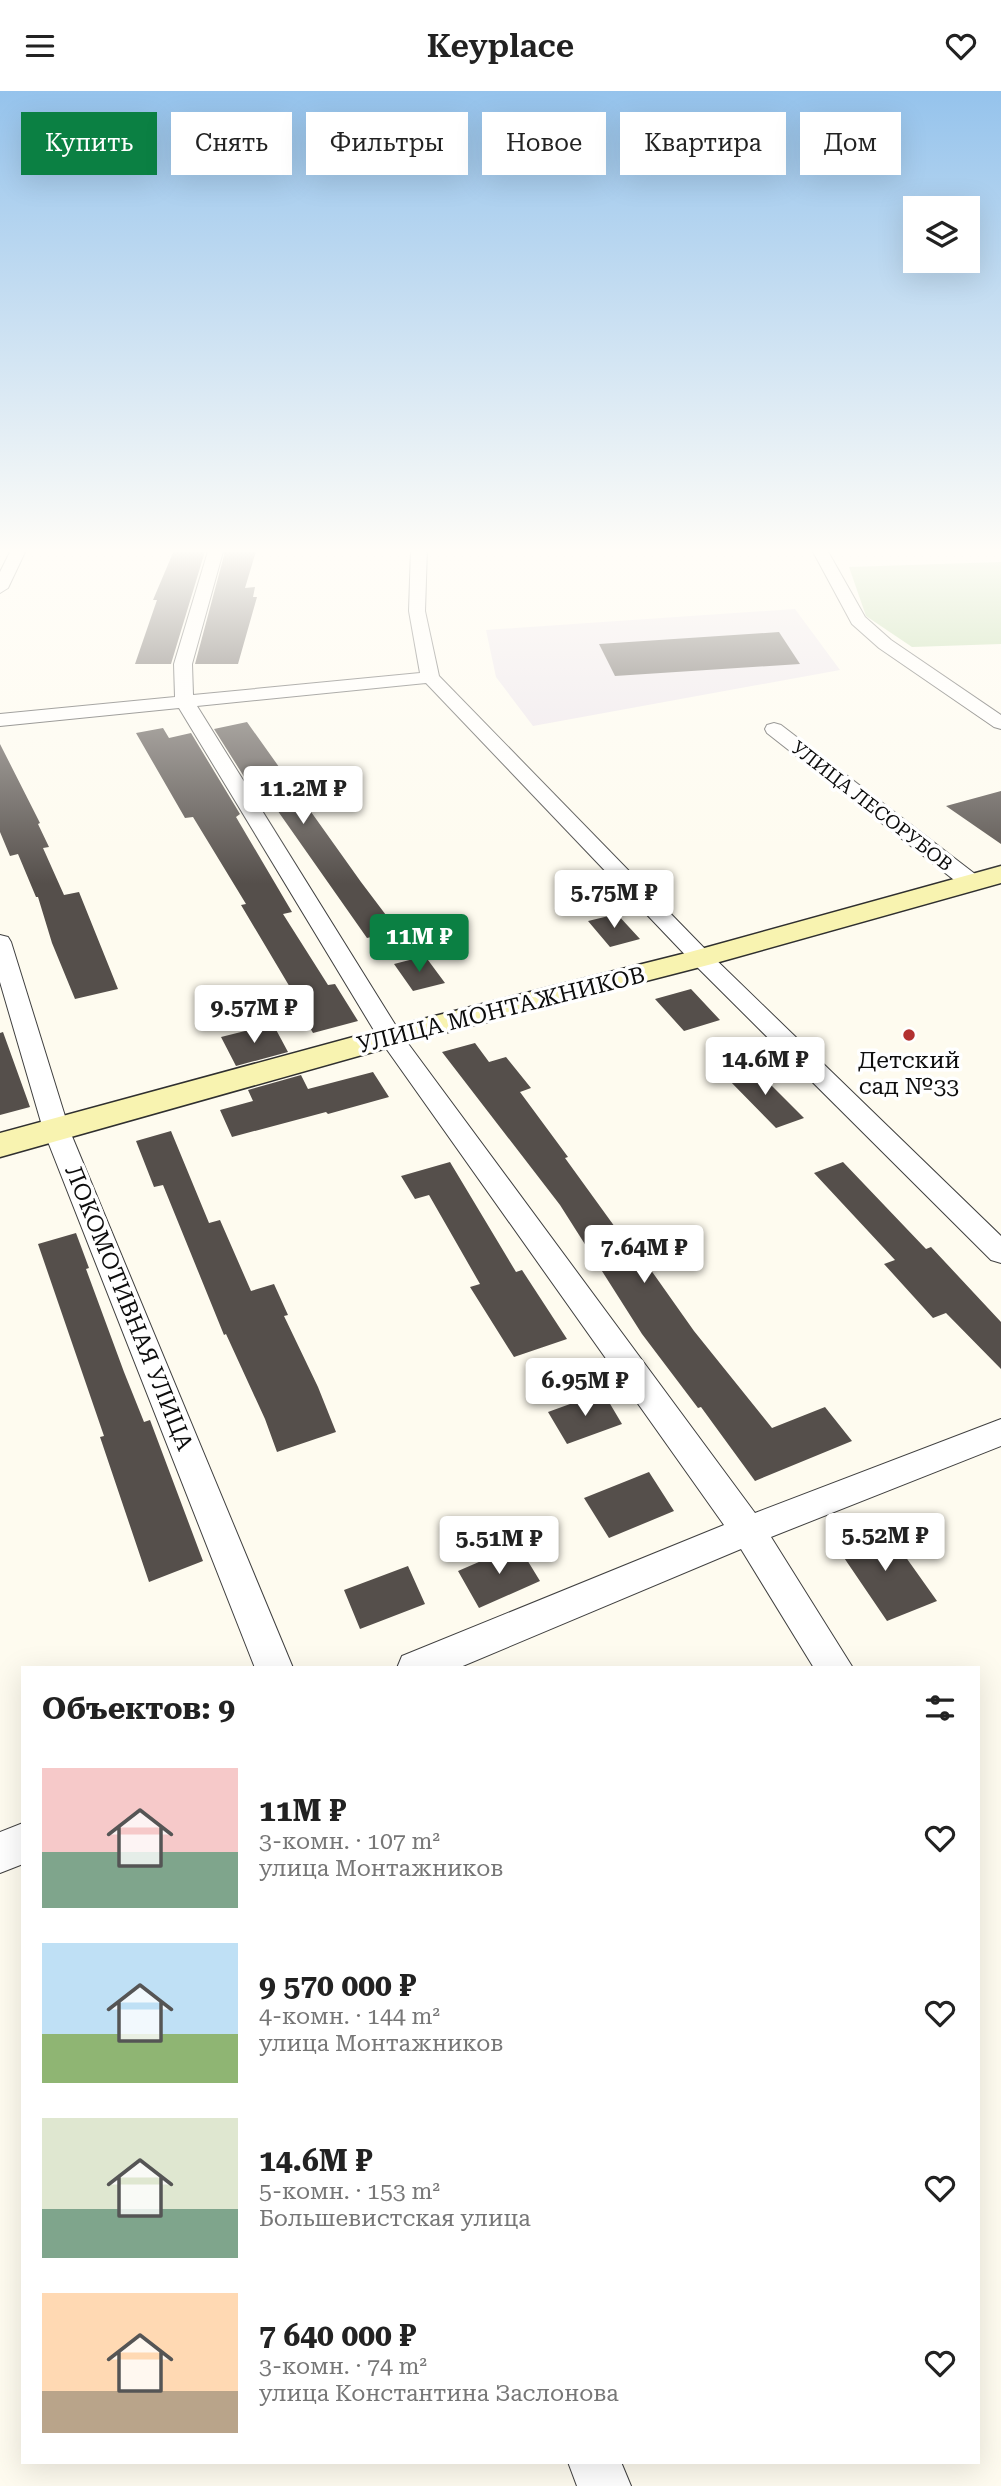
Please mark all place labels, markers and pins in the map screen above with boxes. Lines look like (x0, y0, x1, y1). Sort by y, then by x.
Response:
pin: 11.2M ₽ (238, 767, 368, 826)
pin: 5.75M ₽ (549, 871, 679, 930)
pin: 11M ₽ (370, 915, 468, 974)
pin: 9.57M ₽ (189, 985, 319, 1045)
marker: Детский сад №33 (901, 1027, 917, 1043)
pin: 14.6M ₽ (700, 1037, 830, 1097)
place label: Детский сад №33 (858, 1047, 960, 1100)
pin: 7.64M ₽ (579, 1225, 709, 1285)
pin: 6.95M ₽ (520, 1359, 650, 1418)
pin: 5.52M ₽ (820, 1513, 950, 1573)
pin: 5.51M ₽ (434, 1517, 564, 1576)

